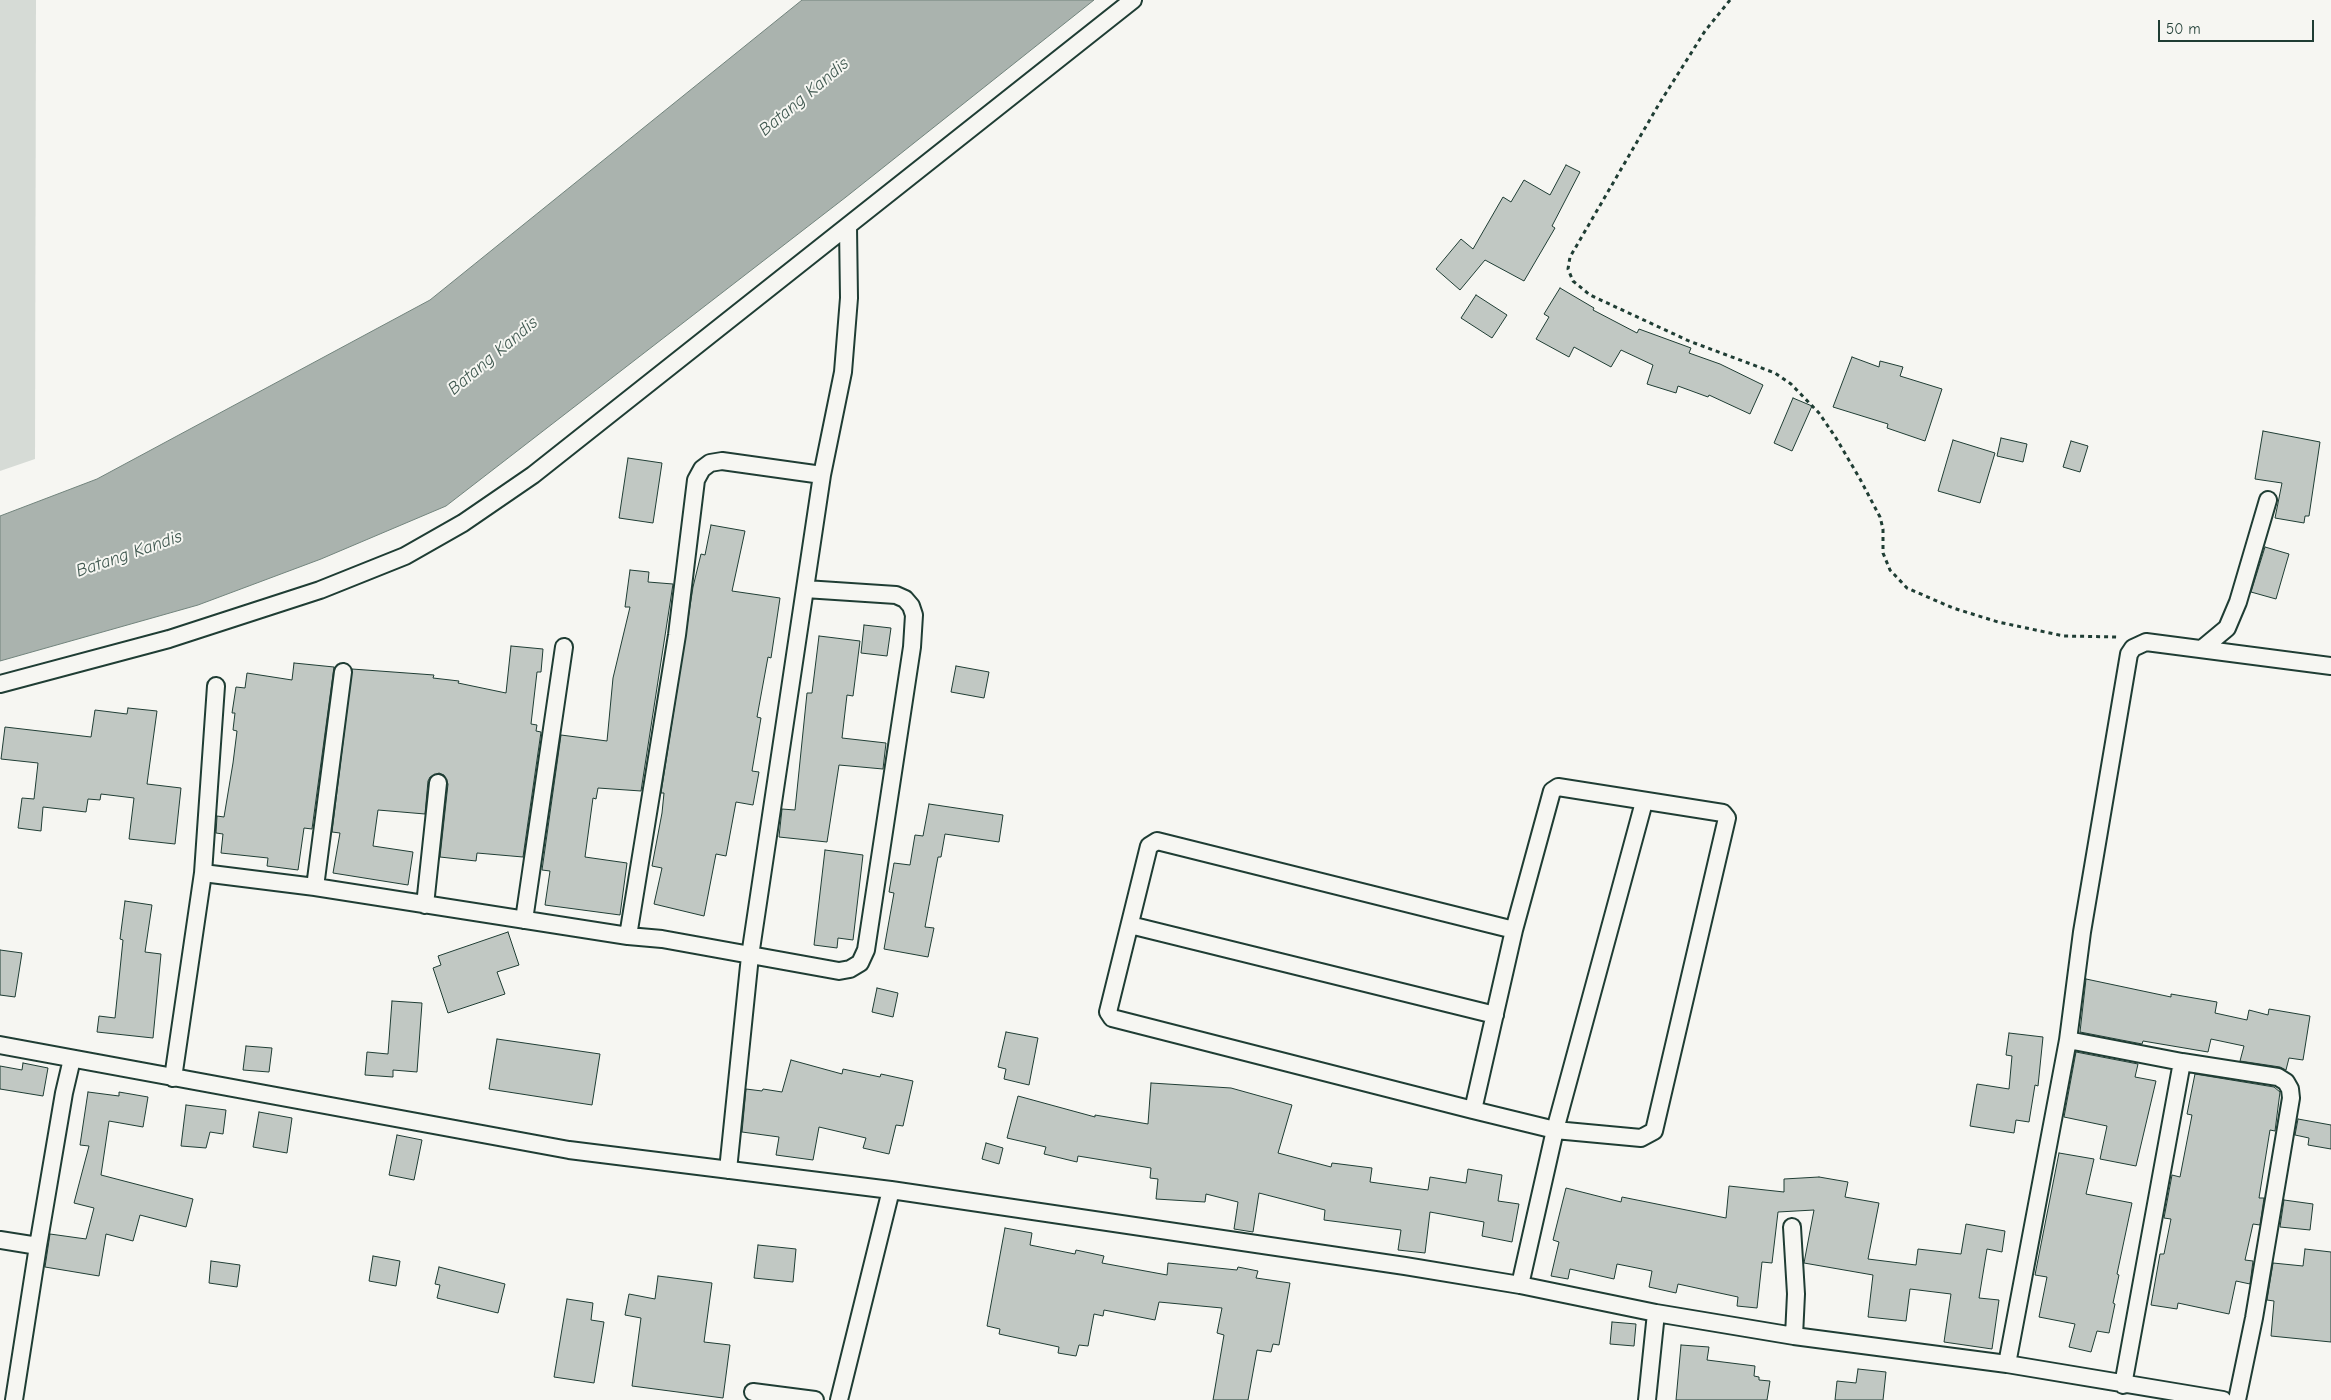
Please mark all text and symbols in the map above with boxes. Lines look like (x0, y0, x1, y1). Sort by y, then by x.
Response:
scale bar (2161, 10, 2317, 42)
text: 50 m (2166, 20, 2201, 38)
water label: Batang Kandis (755, 53, 853, 141)
water label: Batang Kandis (444, 312, 542, 400)
water label: Batang Kandis (73, 526, 185, 582)

